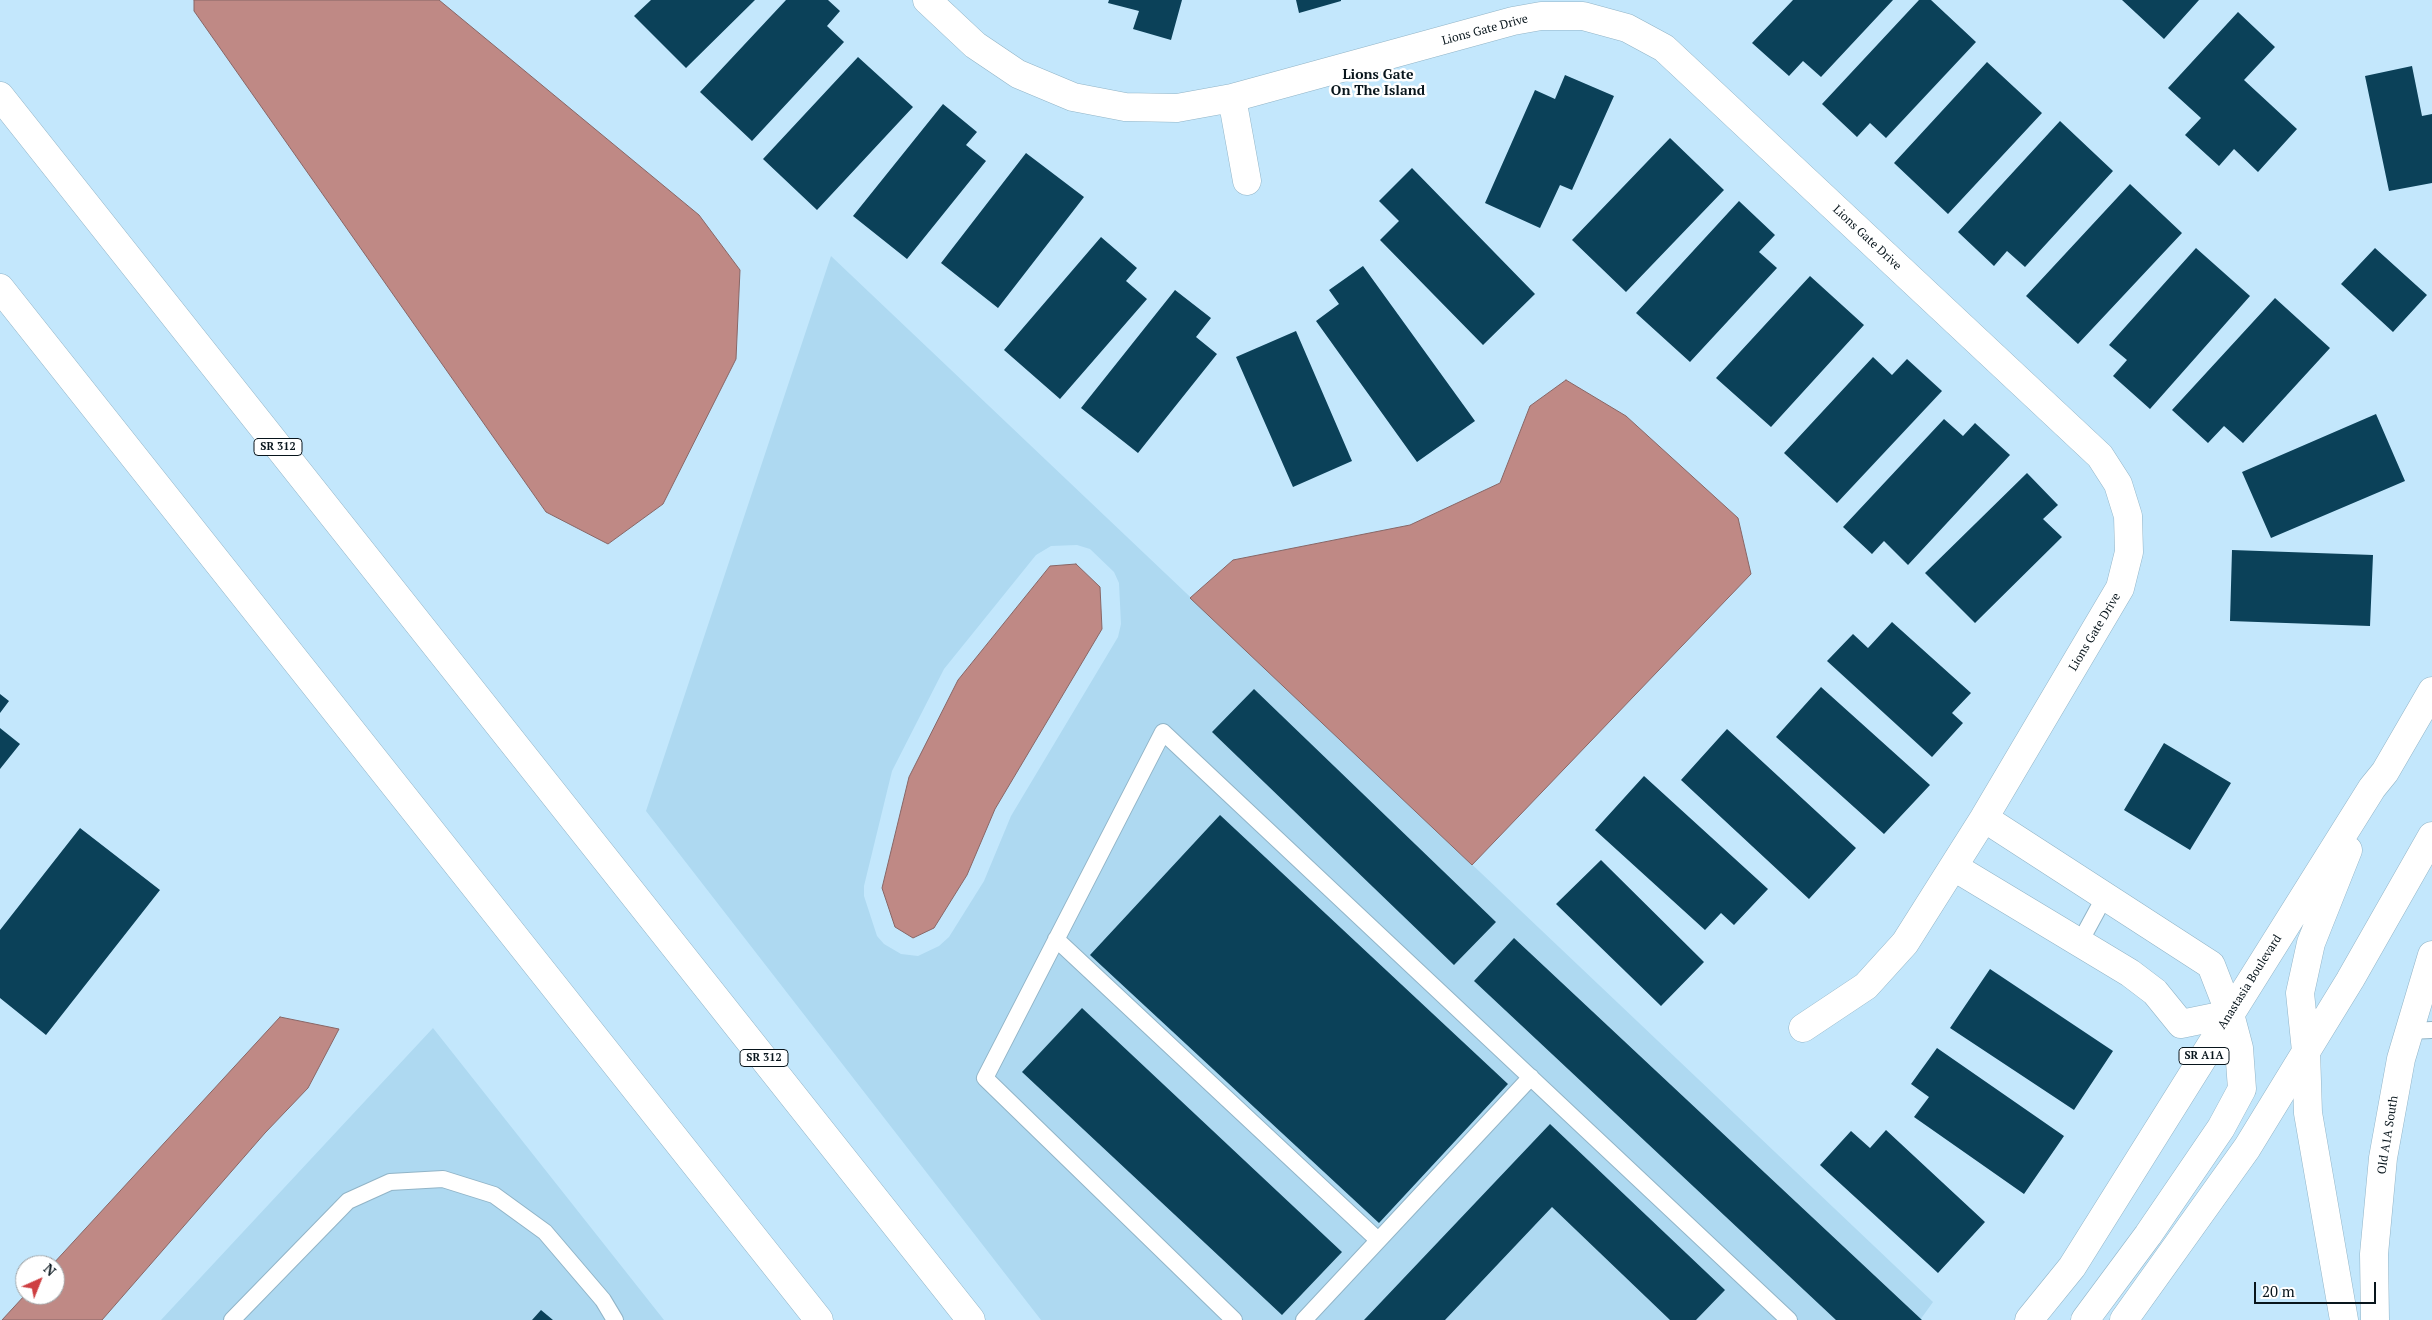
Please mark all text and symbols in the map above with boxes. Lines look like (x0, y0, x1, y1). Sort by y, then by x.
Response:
street label: Lions Gate Drive (1440, 12, 1530, 48)
district label: Lions Gate On The Island (1331, 67, 1425, 100)
street label: Lions Gate Drive (1830, 203, 1904, 273)
road number: SR 312 (254, 438, 302, 456)
street label: Lions Gate Drive (2066, 590, 2124, 674)
street label: Anastasia Boulevard (2215, 932, 2285, 1032)
road number: SR A1A (2179, 1048, 2229, 1064)
road number: SR 312 (740, 1050, 788, 1066)
street label: Old A1A South (2375, 1095, 2401, 1175)
north arrow (15, 1255, 65, 1305)
text: N (40, 1259, 60, 1280)
scale bar (2257, 1272, 2380, 1304)
text: 20 m (2262, 1281, 2295, 1301)

